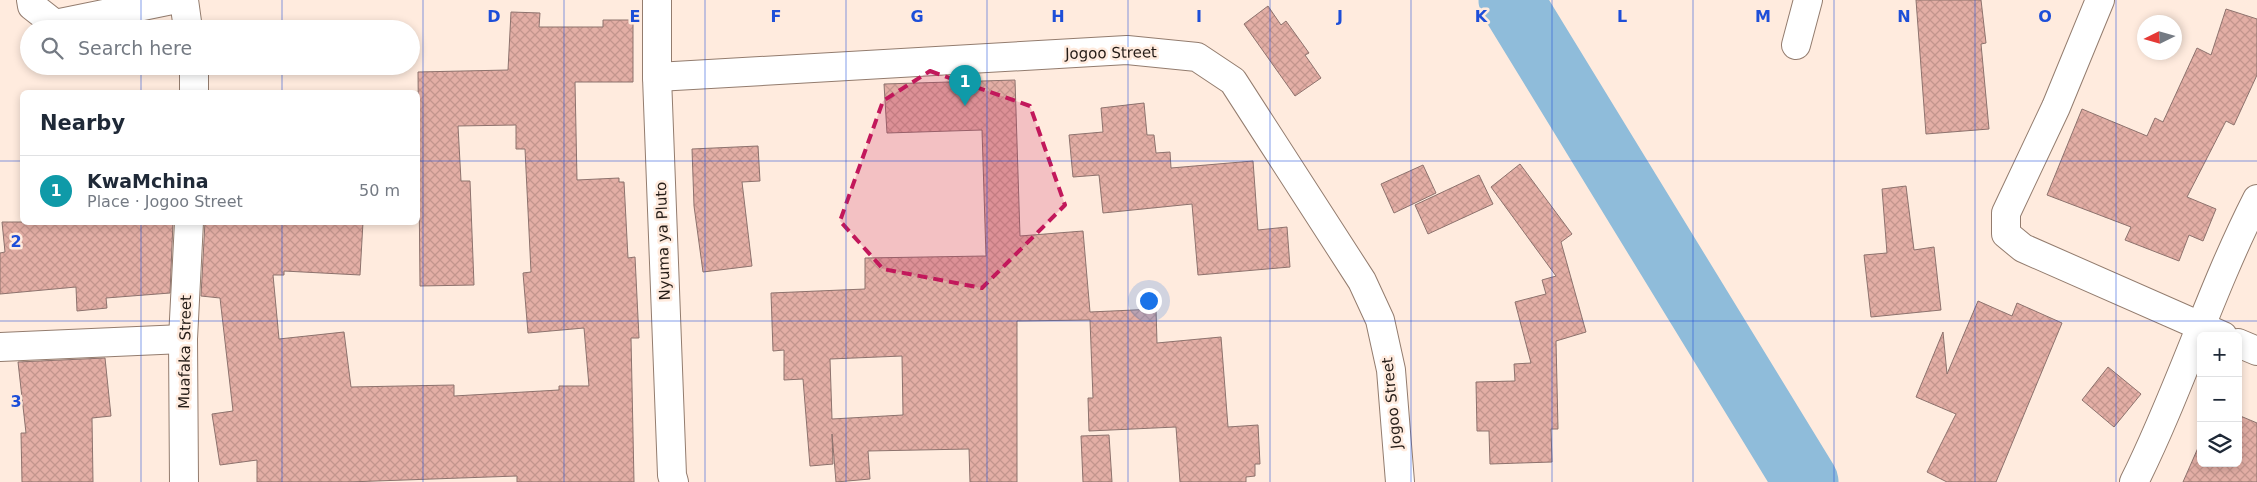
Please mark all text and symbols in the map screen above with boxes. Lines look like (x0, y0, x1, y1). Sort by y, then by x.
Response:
text: D (487, 7, 501, 26)
text: E (630, 7, 640, 26)
text: F (771, 7, 781, 26)
text: G (910, 7, 924, 26)
text: H (1051, 7, 1065, 26)
text: I (1196, 7, 1202, 26)
text: J (1336, 7, 1343, 26)
text: K (1475, 7, 1488, 26)
text: L (1617, 7, 1627, 26)
text: M (1755, 7, 1771, 26)
text: N (1897, 7, 1911, 26)
text: O (2038, 7, 2052, 26)
north arrow (2137, 15, 2182, 60)
search box (20, 20, 420, 75)
icon: search (38, 34, 66, 62)
text: Search here (78, 37, 192, 59)
street label: Jogoo Street (1064, 43, 1157, 63)
pin: 1 (949, 65, 981, 106)
text: Nearby (40, 111, 125, 135)
text: KwaMchina (87, 170, 209, 192)
text: 1 (50, 181, 62, 200)
text: 50 m (359, 181, 400, 200)
street label: Nyuma ya Pluto (652, 181, 674, 301)
text: Place · Jogoo Street (87, 192, 243, 211)
text: 2 (10, 232, 22, 251)
your location (1136, 288, 1162, 314)
street label: Muafaka Street (175, 295, 195, 409)
map controls (2197, 332, 2242, 467)
button: + (2197, 332, 2242, 377)
street label: Jogoo Street (1378, 356, 1406, 451)
button: − (2197, 377, 2242, 422)
text: 3 (10, 392, 22, 411)
button: layers (2197, 422, 2242, 467)

